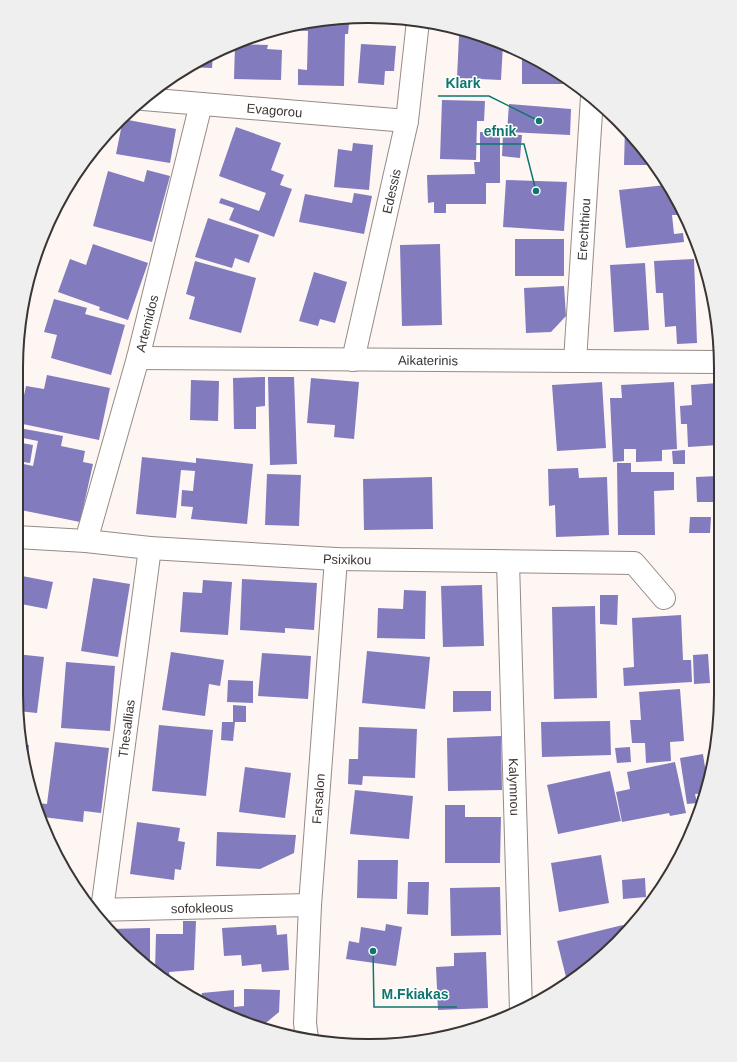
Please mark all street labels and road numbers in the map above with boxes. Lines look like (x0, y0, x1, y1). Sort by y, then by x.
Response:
street label: Evagorou (246, 100, 303, 120)
street label: Edessis (379, 167, 404, 215)
street label: Erechthiou (574, 198, 593, 261)
street label: Artemidos (132, 293, 161, 354)
street label: Aikaterinis (398, 352, 459, 368)
street label: Psixikou (323, 551, 371, 567)
street label: Thesallias (115, 698, 137, 759)
street label: Kalymnou (506, 758, 523, 816)
street label: Farsalon (309, 773, 327, 824)
street label: sofokleous (171, 899, 234, 916)

